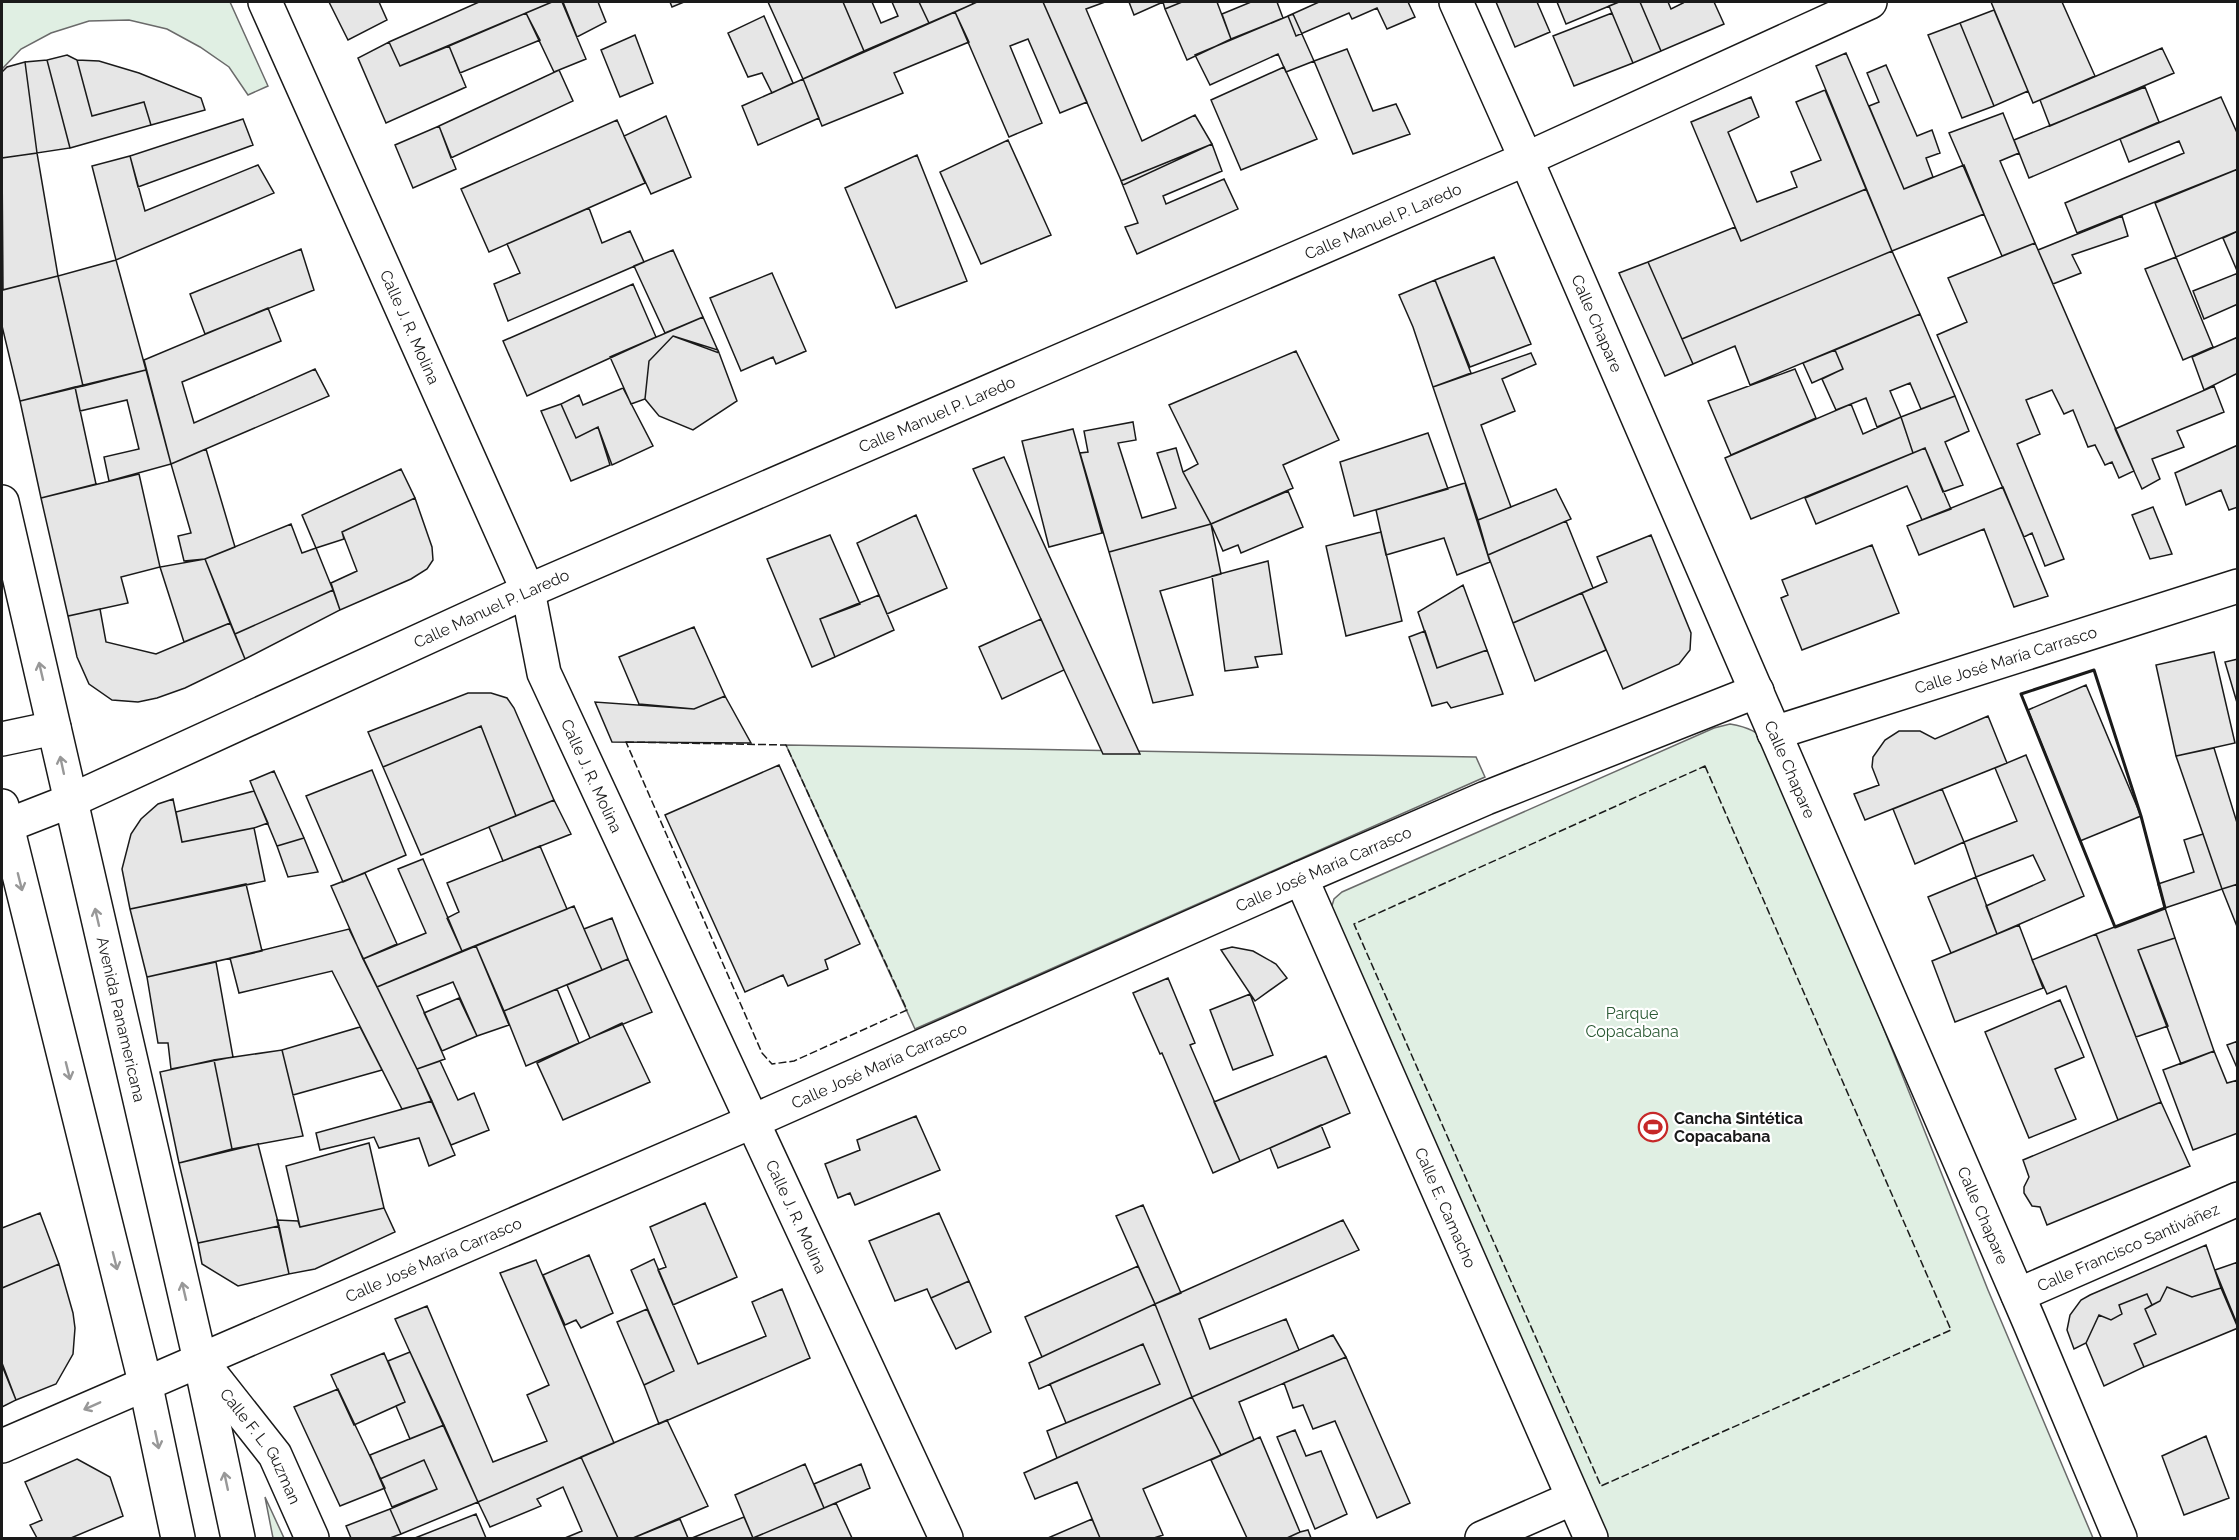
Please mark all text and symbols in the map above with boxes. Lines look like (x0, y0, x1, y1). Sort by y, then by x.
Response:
street label: Calle Manuel P. Laredo (1302, 179, 1464, 264)
street label: Calle J. R. Molina (376, 267, 443, 387)
street label: Calle Chapare (1567, 272, 1626, 375)
street label: Calle Manuel P. Laredo (856, 372, 1018, 457)
street label: Calle Manuel P. Laredo (411, 565, 572, 652)
street label: Calle José María Carrasco (1912, 622, 2099, 698)
one-way arrow (35, 662, 46, 681)
street label: Calle J. R. Molina (557, 716, 626, 836)
street label: Calle Chapare (1760, 718, 1819, 821)
one-way arrow (56, 755, 68, 774)
street label: Calle José María Carrasco (1233, 822, 1414, 916)
one-way arrow (15, 872, 27, 891)
one-way arrow (91, 907, 103, 926)
street label: Avenida Panamericana (93, 935, 149, 1104)
park label: Parque Copacabana (1585, 1004, 1679, 1041)
street label: Calle José María Carrasco (788, 1018, 970, 1113)
one-way arrow (62, 1062, 74, 1081)
place label: Cancha Sintética Copacabana (1674, 1109, 1803, 1146)
sports icon: Cancha Sintética Copacabana (1637, 1111, 1669, 1143)
street label: Calle E. Camacho (1411, 1145, 1480, 1271)
street label: Calle J. R. Molina (762, 1157, 831, 1277)
street label: Calle Chapare (1953, 1164, 2012, 1267)
street label: Calle Francisco Santiváñez (2034, 1199, 2222, 1296)
street label: Calle José María Carrasco (343, 1213, 525, 1306)
one-way arrow (109, 1251, 121, 1270)
one-way arrow (177, 1282, 189, 1301)
street label: Calle F. L. Guzman (216, 1385, 305, 1507)
one-way arrow (83, 1401, 101, 1412)
one-way arrow (152, 1429, 163, 1449)
one-way arrow (219, 1472, 231, 1491)

